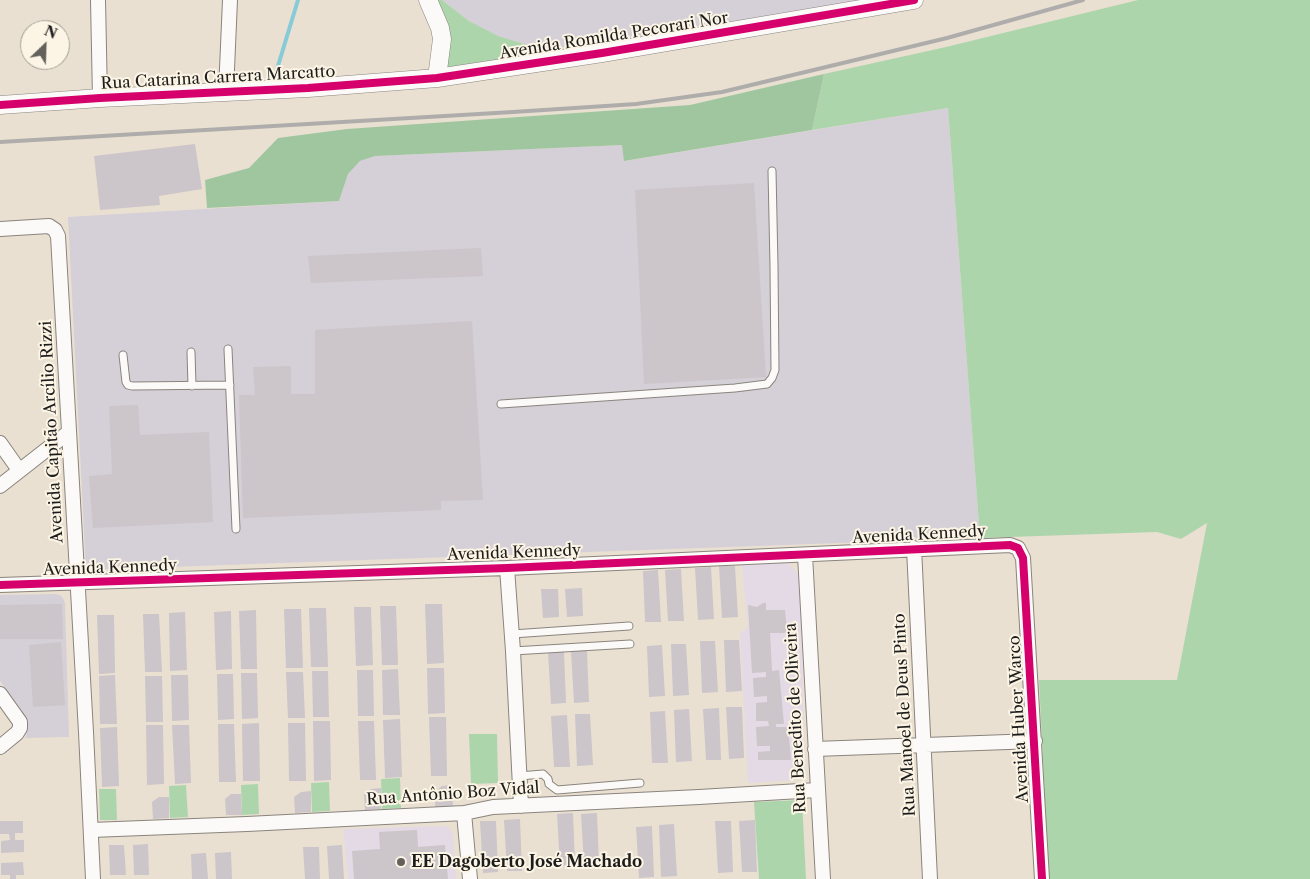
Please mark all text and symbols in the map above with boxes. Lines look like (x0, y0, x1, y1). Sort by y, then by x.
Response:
street label: Avenida Romilda Pecorari Nor (498, 8, 730, 64)
north arrow (20, 20, 70, 70)
text: N (41, 22, 60, 43)
street label: Rua Catarina Carrera Marcatto (100, 62, 336, 94)
street label: Avenida Capitão Arcílio Rizzi (37, 320, 67, 544)
street label: Avenida Kennedy (852, 522, 986, 548)
street label: Avenida Kennedy (447, 541, 581, 565)
street label: Avenida Kennedy (43, 556, 177, 580)
street label: Rua Manoel de Deus Pinto (890, 613, 920, 817)
street label: Rua Benedito de Oliveira (781, 622, 811, 814)
street label: Avenida Huber Warco (1005, 635, 1033, 803)
street label: Rua Antônio Boz Vidal (366, 778, 540, 810)
place label: EE Dagoberto José Machado (411, 852, 642, 872)
marker: EE Dagoberto José Machado (395, 856, 407, 868)

